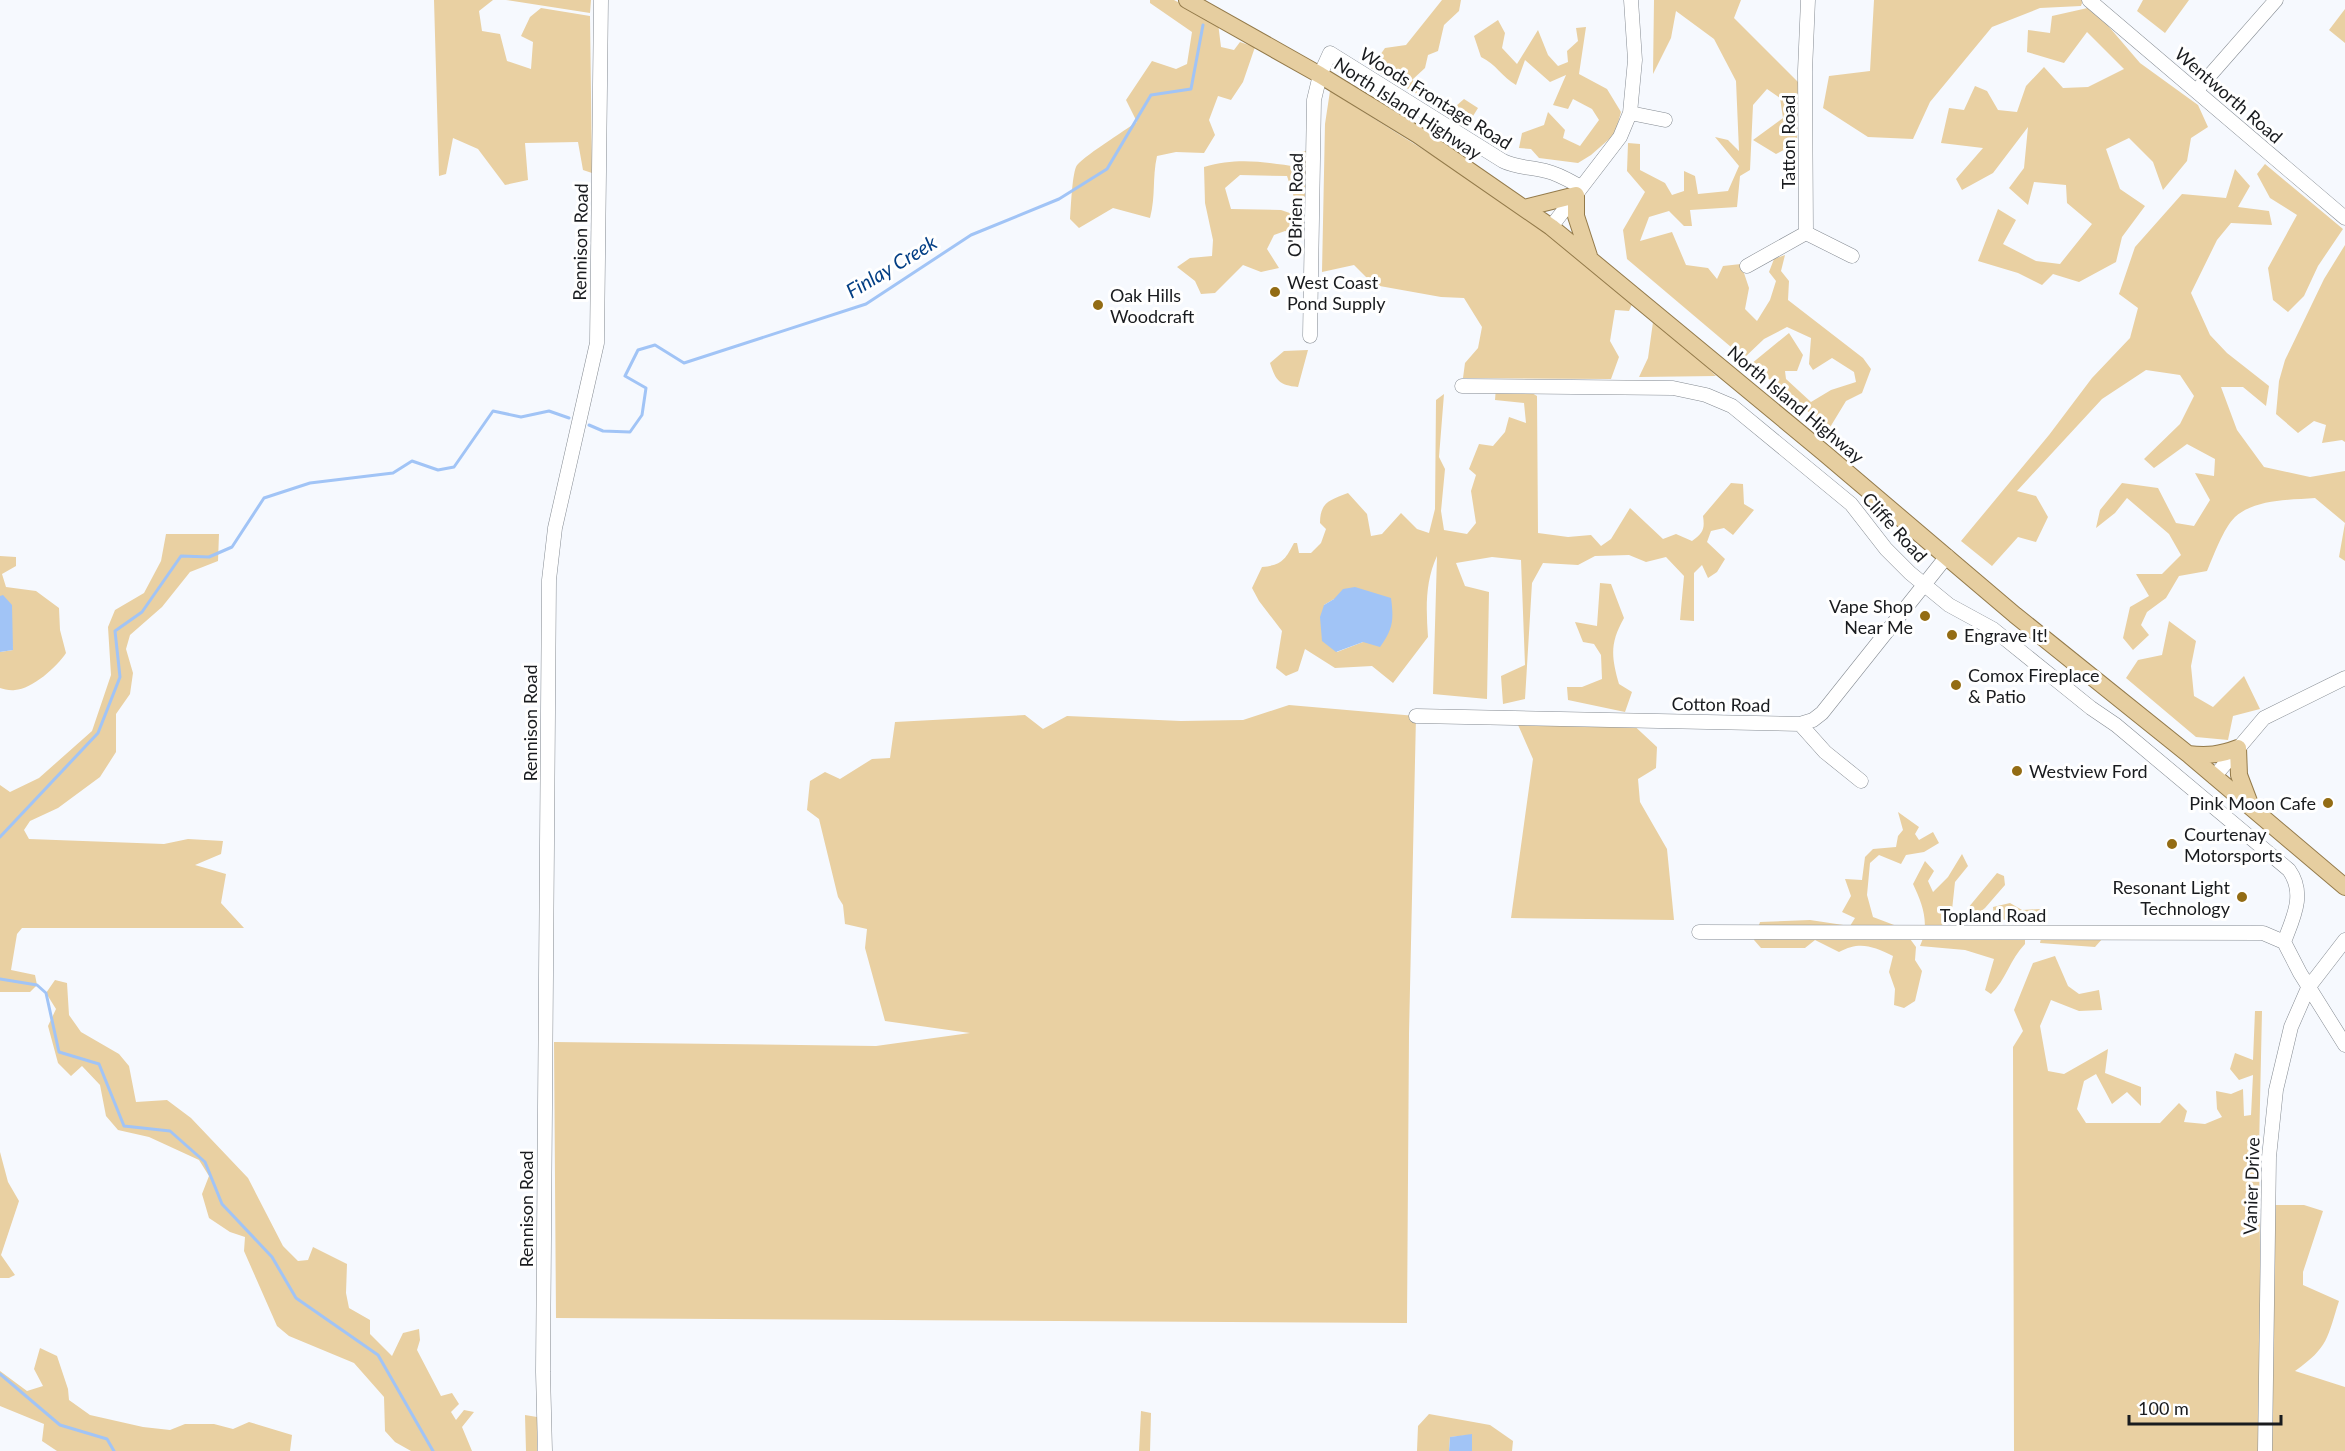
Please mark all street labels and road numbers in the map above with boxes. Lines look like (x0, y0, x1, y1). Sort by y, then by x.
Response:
street label: Woods Frontage Road (1356, 42, 1516, 154)
street label: Wentworth Road (2171, 42, 2287, 148)
street label: North Island Highway (1330, 52, 1486, 164)
street label: Tatton Road (1777, 95, 1799, 189)
street label: O'Brien Road (1283, 153, 1307, 257)
street label: Rennison Road (568, 183, 592, 301)
street label: North Island Highway (1723, 341, 1869, 468)
street label: Cliffe Road (1858, 488, 1932, 566)
street label: Rennison Road (519, 664, 541, 782)
street label: Cotton Road (1671, 692, 1771, 716)
street label: Topland Road (1940, 904, 2046, 926)
street label: Vanier Drive (2238, 1137, 2264, 1235)
street label: Rennison Road (515, 1150, 537, 1268)

